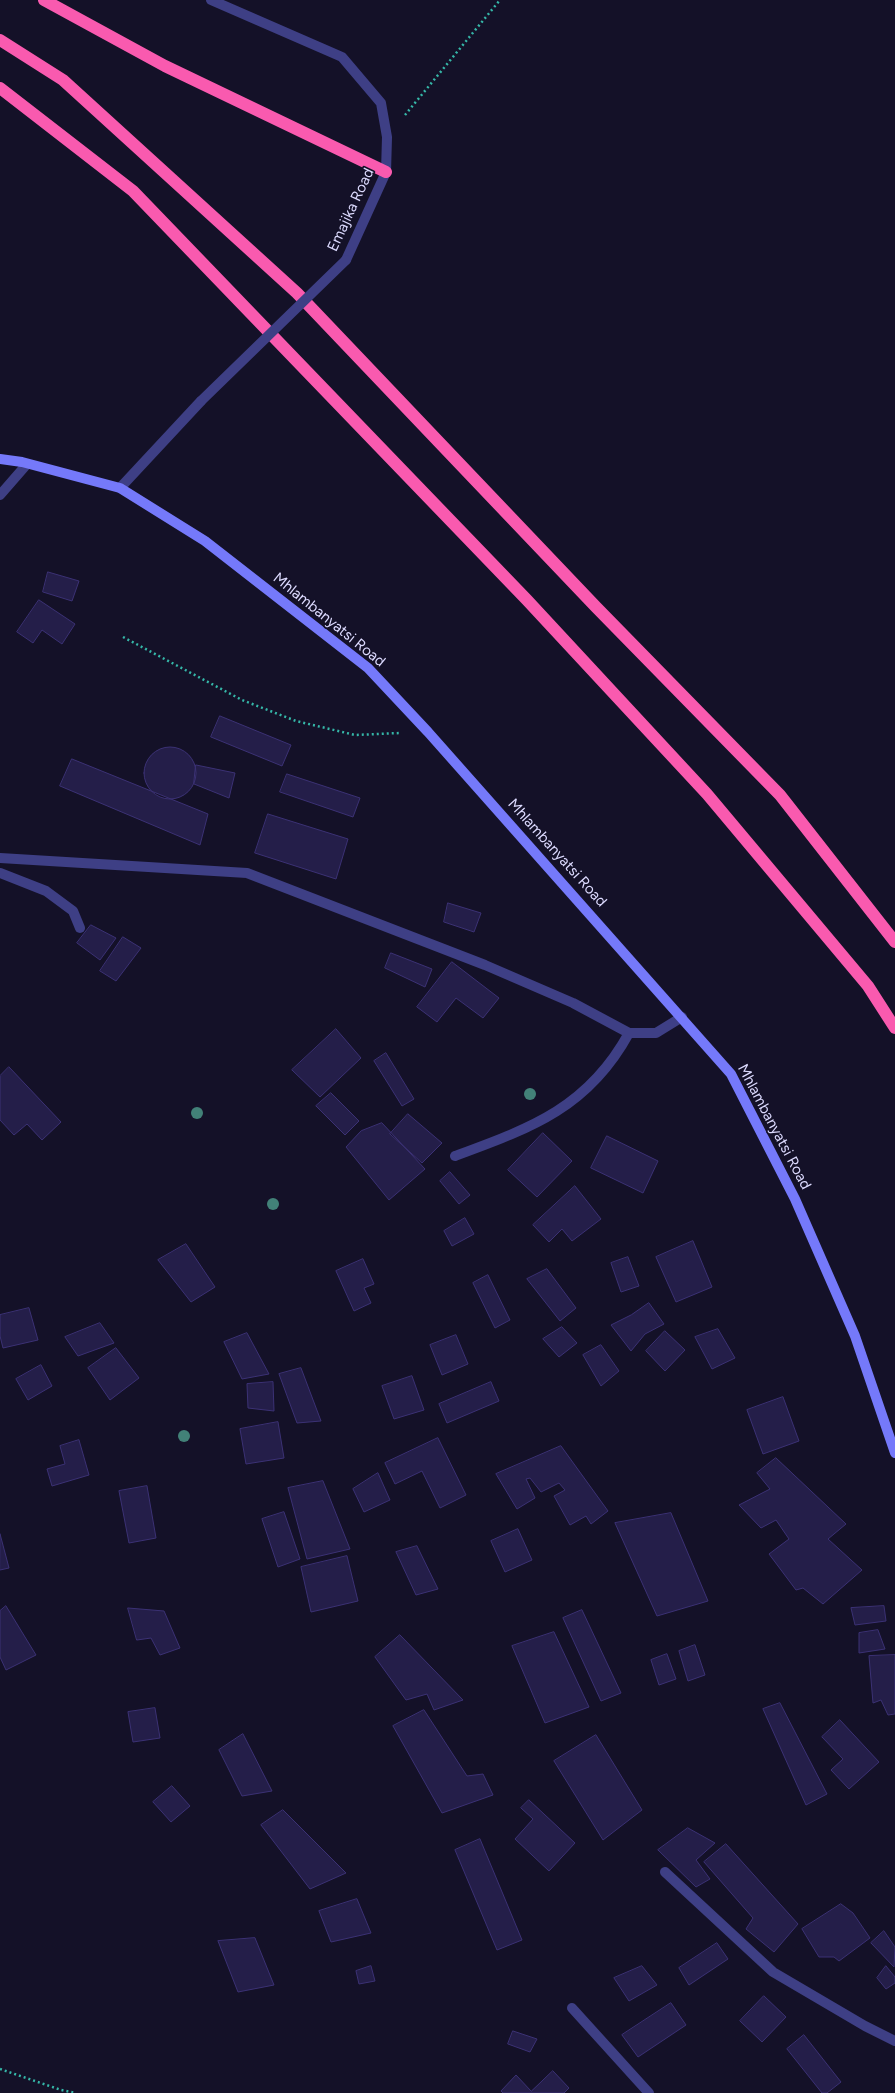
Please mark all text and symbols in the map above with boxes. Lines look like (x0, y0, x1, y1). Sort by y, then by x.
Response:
street label: Emajika Road (324, 165, 378, 255)
street label: Mhlambanyatsi Road (269, 569, 389, 671)
street label: Mhlambanyatsi Road (504, 795, 610, 911)
street label: Mhlambanyatsi Road (733, 1061, 815, 1193)

